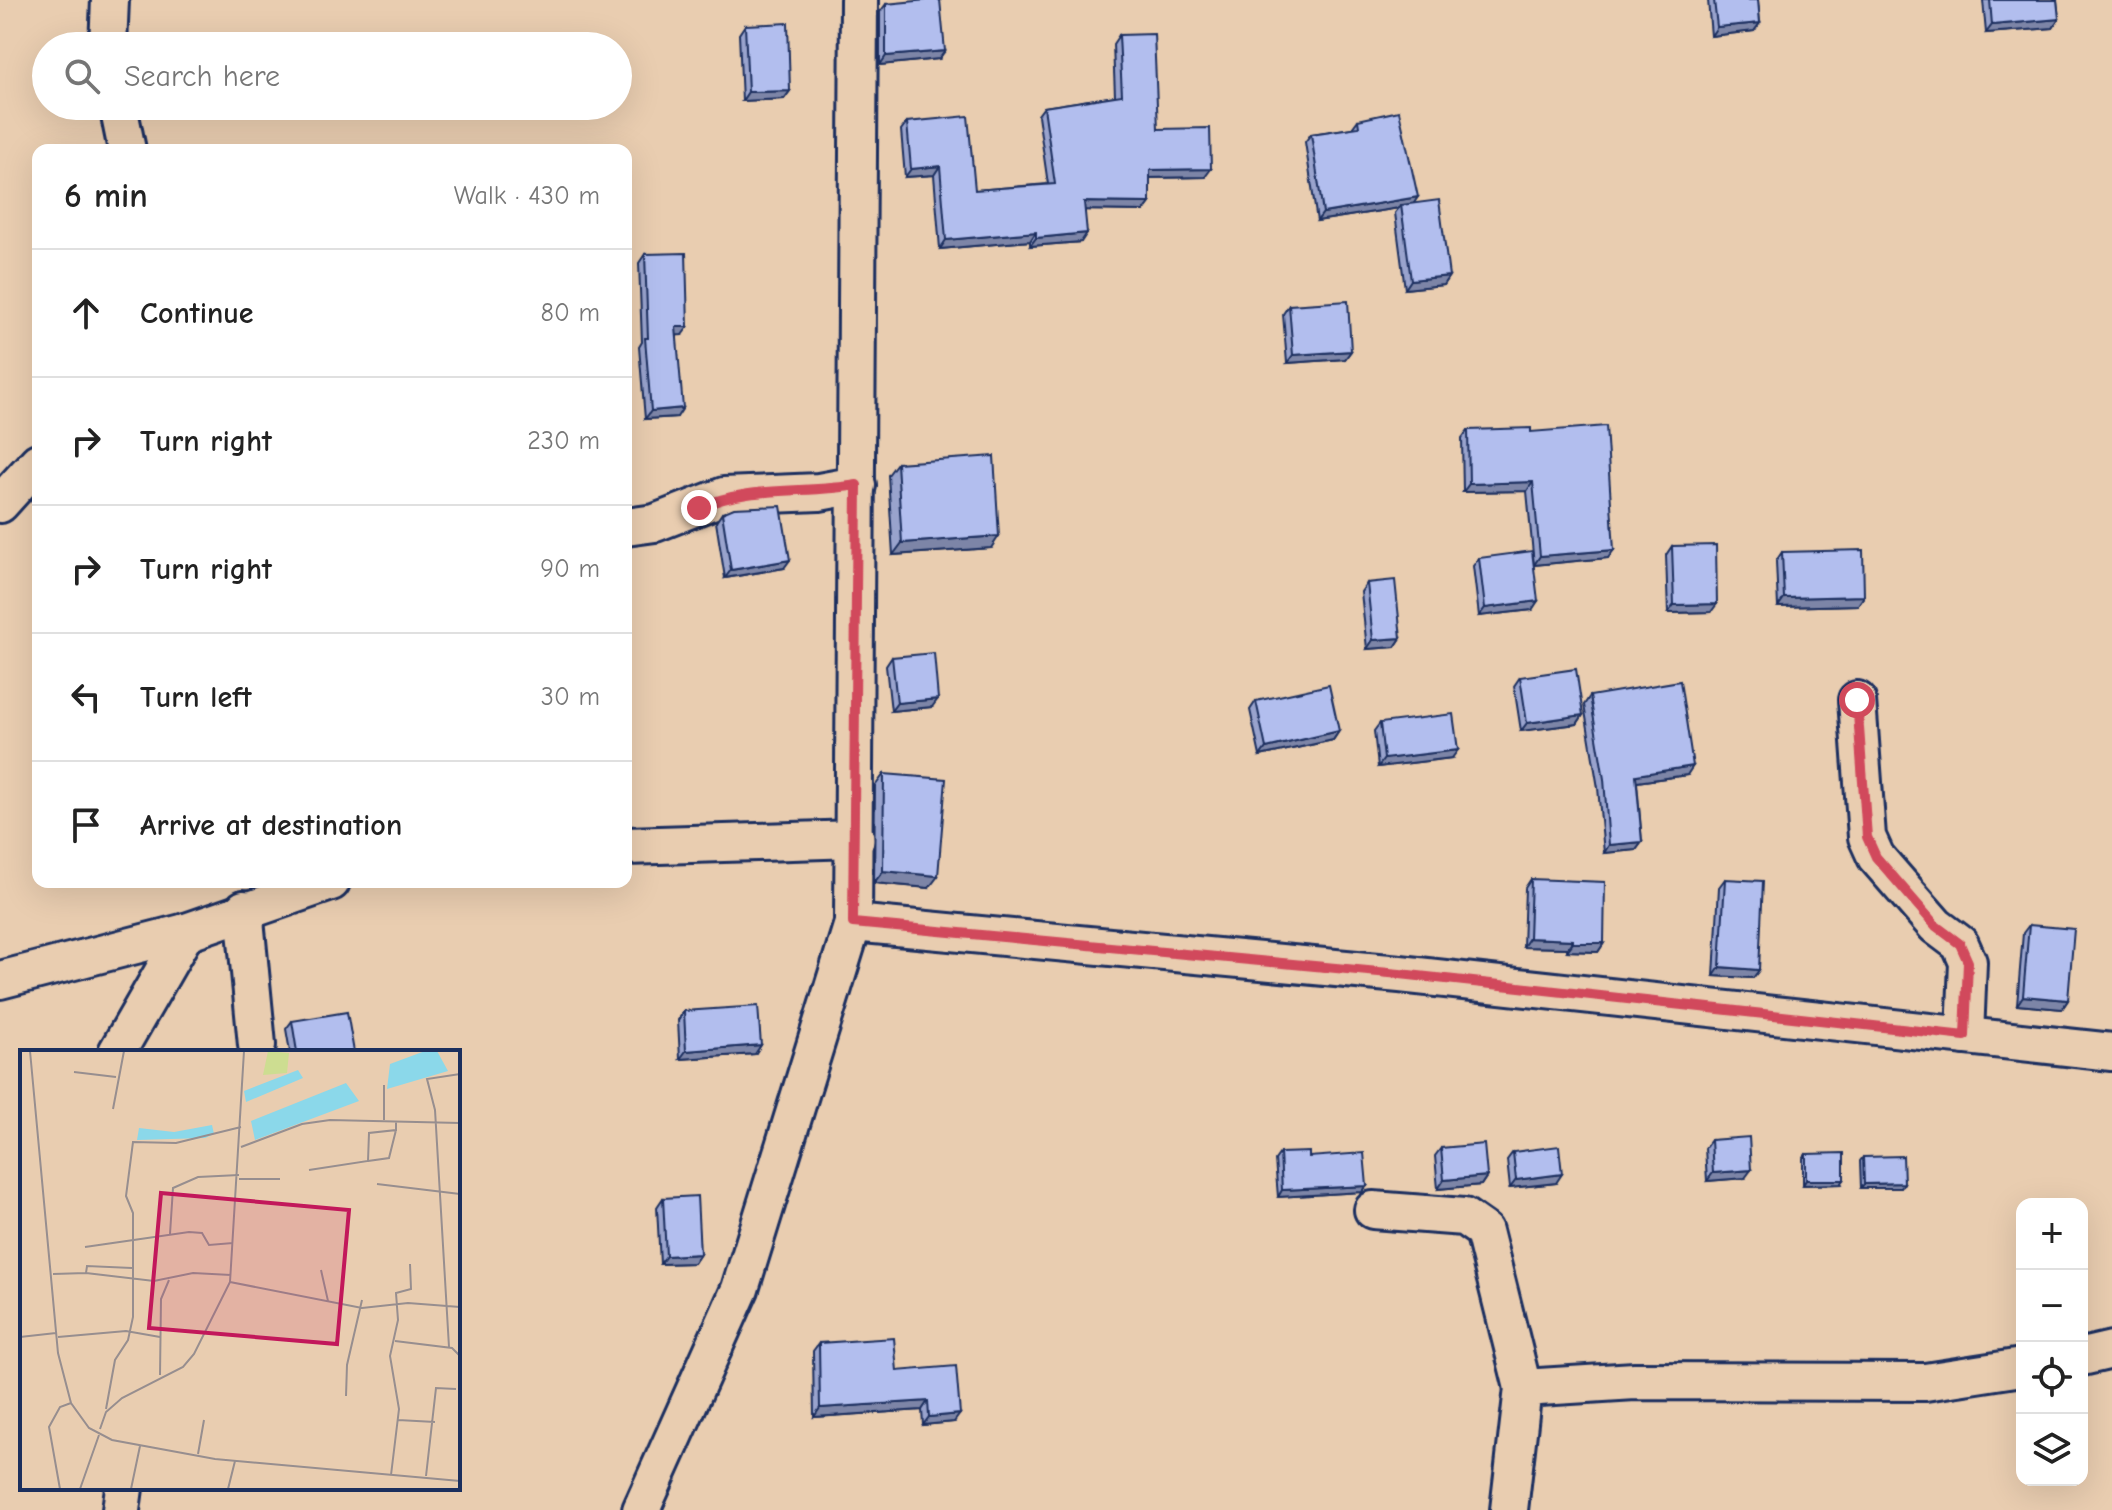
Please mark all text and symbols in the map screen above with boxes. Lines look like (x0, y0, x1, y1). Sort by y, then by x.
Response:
search box (32, 32, 632, 120)
icon: search (60, 54, 104, 98)
text: Search here (124, 59, 280, 94)
text: 6 min (64, 176, 148, 216)
text: Walk · 430 m (454, 181, 600, 211)
icon: ahead (64, 291, 108, 335)
text: Continue (140, 296, 254, 331)
text: 80 m (541, 298, 600, 328)
icon: right (64, 419, 108, 463)
text: Turn right (140, 424, 272, 459)
text: 230 m (527, 426, 600, 456)
route end (681, 490, 717, 526)
icon: right (64, 547, 108, 591)
text: Turn right (140, 552, 272, 587)
text: 90 m (540, 554, 600, 584)
icon: left (64, 675, 108, 719)
text: Turn left (140, 680, 252, 715)
text: 30 m (541, 682, 600, 712)
route start (1839, 682, 1875, 718)
icon: arrive (64, 803, 108, 847)
text: Arrive at destination (140, 808, 402, 843)
inset map (20, 1050, 460, 1490)
map controls (2016, 1198, 2088, 1486)
button: + (2016, 1198, 2088, 1270)
button: − (2016, 1270, 2088, 1342)
button: locate (2016, 1342, 2088, 1414)
button: layers (2016, 1414, 2088, 1486)

